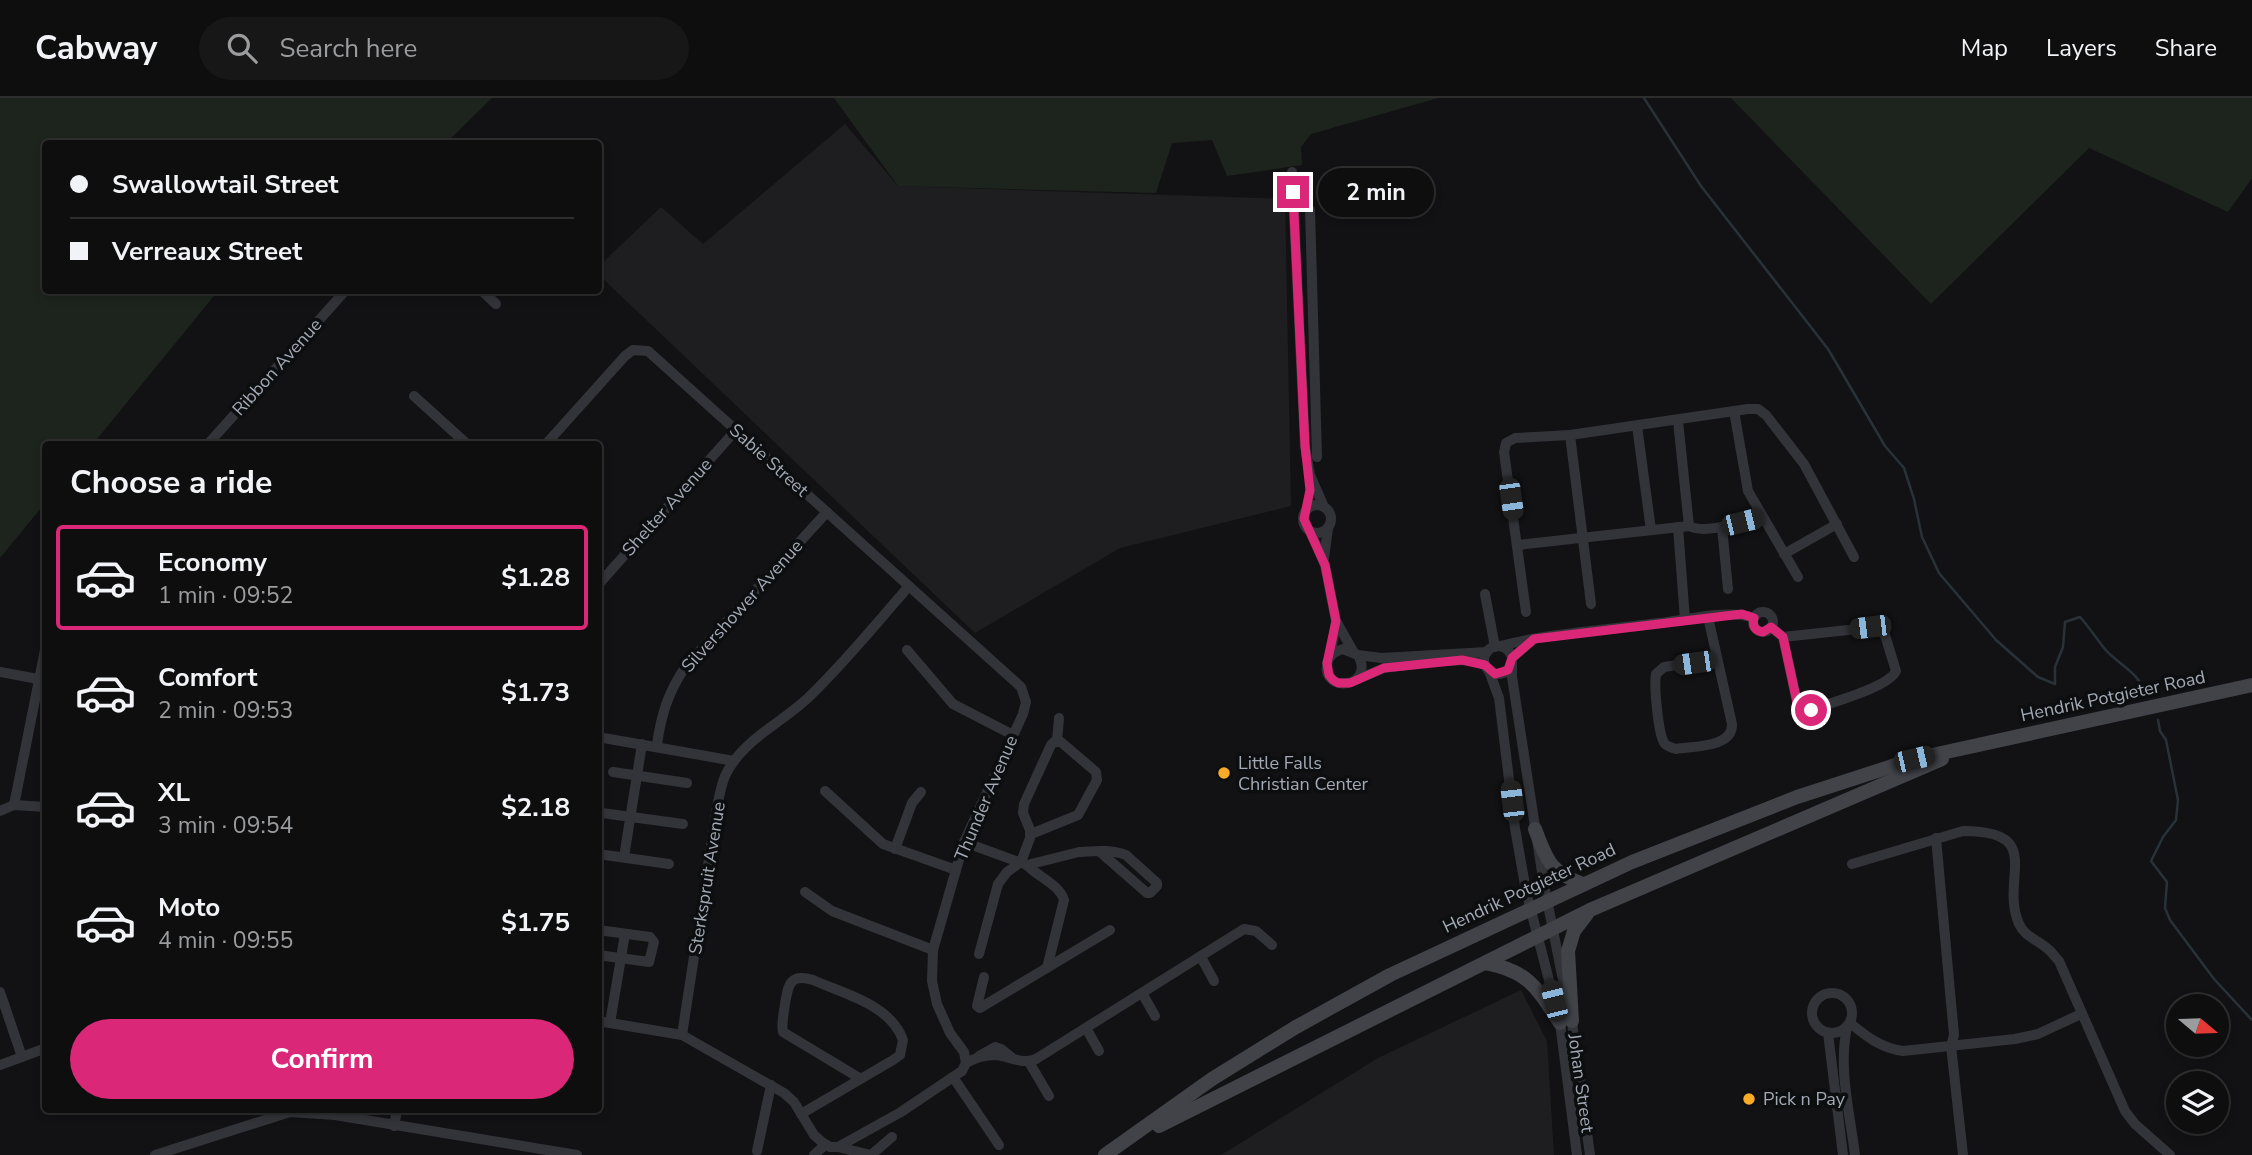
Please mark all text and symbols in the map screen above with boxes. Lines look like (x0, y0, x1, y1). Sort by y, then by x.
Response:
search box (199, 17, 689, 80)
text: Cabway (35, 26, 157, 71)
icon: search (223, 29, 261, 67)
text: Search here (279, 31, 417, 66)
text: Map (1961, 32, 2008, 64)
text: Layers (2046, 32, 2117, 64)
text: Share (2155, 32, 2217, 64)
text: Swallowtail Street (112, 167, 339, 202)
callout: 2 min (1318, 168, 1433, 217)
route end (1277, 176, 1309, 208)
text: 2 min (1346, 177, 1406, 208)
text: Verreaux Street (112, 234, 302, 269)
street label: Ribbon Avenue (227, 313, 327, 421)
street label: Sabie Street (724, 418, 814, 502)
street label: Shelter Avenue (617, 453, 717, 561)
text: Choose a ride (70, 461, 272, 504)
car (1498, 477, 1525, 521)
car (1720, 507, 1765, 537)
street label: Silvershower Avenue (676, 534, 808, 678)
text: Economy (158, 545, 267, 580)
icon: car (74, 546, 137, 609)
text: $1.28 (501, 560, 570, 595)
text: 1 min · 09:52 (158, 580, 293, 611)
car (1848, 614, 1893, 640)
car (1672, 650, 1717, 676)
text: Comfort (158, 660, 258, 695)
icon: car (74, 661, 137, 724)
street label: Hendrik Potgieter Road (2018, 665, 2208, 727)
text: $1.73 (501, 675, 570, 710)
route start (1795, 694, 1827, 726)
text: 2 min · 09:53 (158, 695, 293, 726)
street label: Thunder Avenue (949, 732, 1023, 864)
car (1892, 744, 1937, 774)
place label: Little Falls Christian Center (1238, 751, 1368, 796)
marker: Little Falls Christian Center (1216, 765, 1232, 781)
text: XL (158, 775, 190, 810)
icon: car (74, 776, 137, 839)
car (1500, 779, 1525, 823)
text: $2.18 (501, 790, 570, 825)
street label: Sterkspruit Avenue (683, 800, 731, 956)
text: 3 min · 09:54 (158, 810, 293, 841)
street label: Hendrik Potgieter Road (1439, 837, 1619, 939)
text: Moto (158, 890, 220, 925)
icon: car (74, 891, 137, 954)
text: $1.75 (501, 905, 570, 940)
text: 4 min · 09:55 (158, 925, 293, 956)
car (1539, 978, 1570, 1024)
north arrow (2166, 994, 2230, 1057)
map controls (2166, 994, 2229, 1134)
button: Confirm (70, 1019, 574, 1099)
street label: Johan Street (1562, 1031, 1600, 1135)
button: layers (2166, 1071, 2229, 1134)
place label: Pick n Pay (1763, 1087, 1846, 1111)
marker: Pick n Pay (1741, 1091, 1757, 1107)

